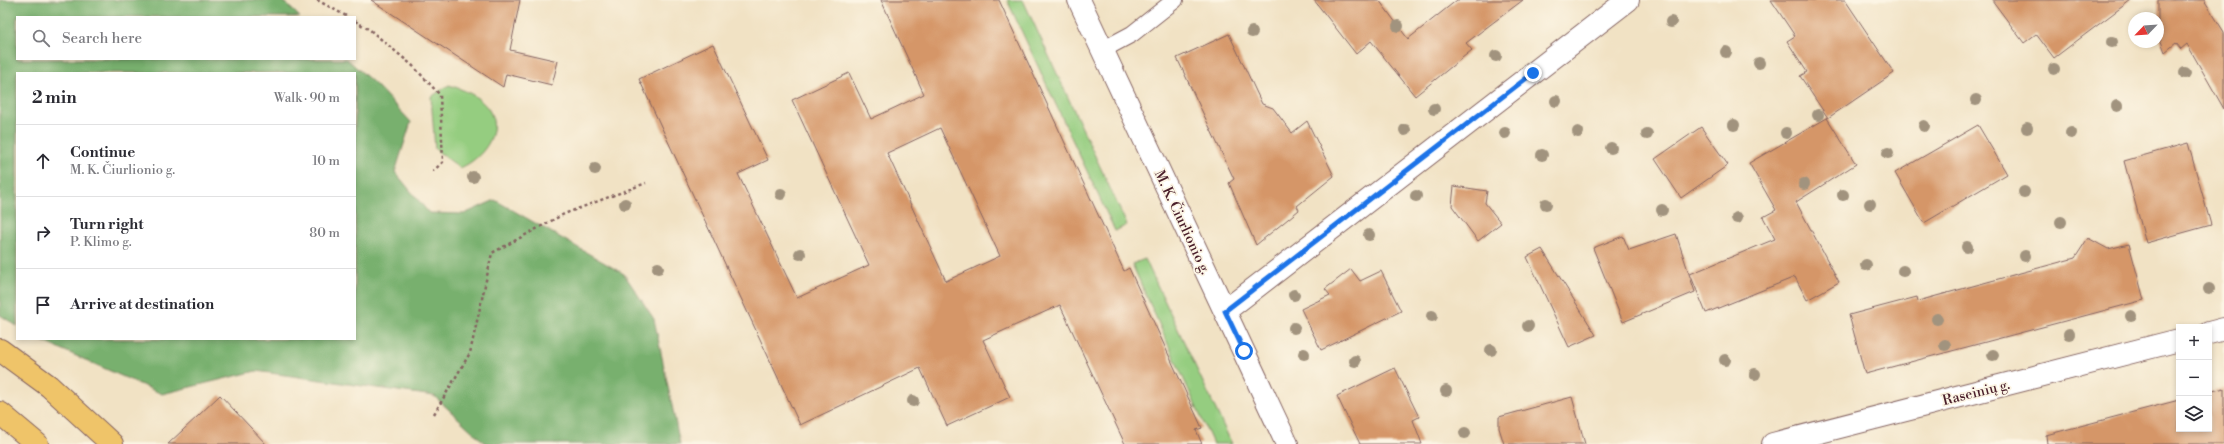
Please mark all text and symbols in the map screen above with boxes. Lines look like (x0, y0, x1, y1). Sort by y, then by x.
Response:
north arrow (2128, 12, 2164, 48)
search box (16, 16, 356, 60)
icon: search (30, 27, 52, 49)
text: Search here (62, 29, 142, 48)
route end (1524, 64, 1542, 82)
text: 2 min (32, 87, 77, 109)
text: Walk · 90 m (274, 90, 340, 106)
text: Continue (70, 143, 135, 162)
icon: ahead (32, 150, 54, 172)
text: 10 m (312, 153, 340, 169)
text: M. K. Čiurlionio g. (70, 162, 175, 178)
street label: M. K. Čiurlionio g. (1150, 166, 1216, 278)
text: Turn right (70, 215, 144, 234)
icon: right (32, 222, 54, 244)
text: 80 m (309, 225, 340, 241)
text: P. Klimo g. (70, 234, 132, 250)
icon: arrive (32, 294, 54, 316)
text: Arrive at destination (70, 295, 214, 314)
map controls (2176, 324, 2212, 432)
button: + (2176, 324, 2212, 360)
route start (1235, 342, 1253, 360)
button: − (2176, 360, 2212, 396)
street label: Raseinių g. (1941, 376, 2012, 410)
button: layers (2176, 396, 2212, 432)

